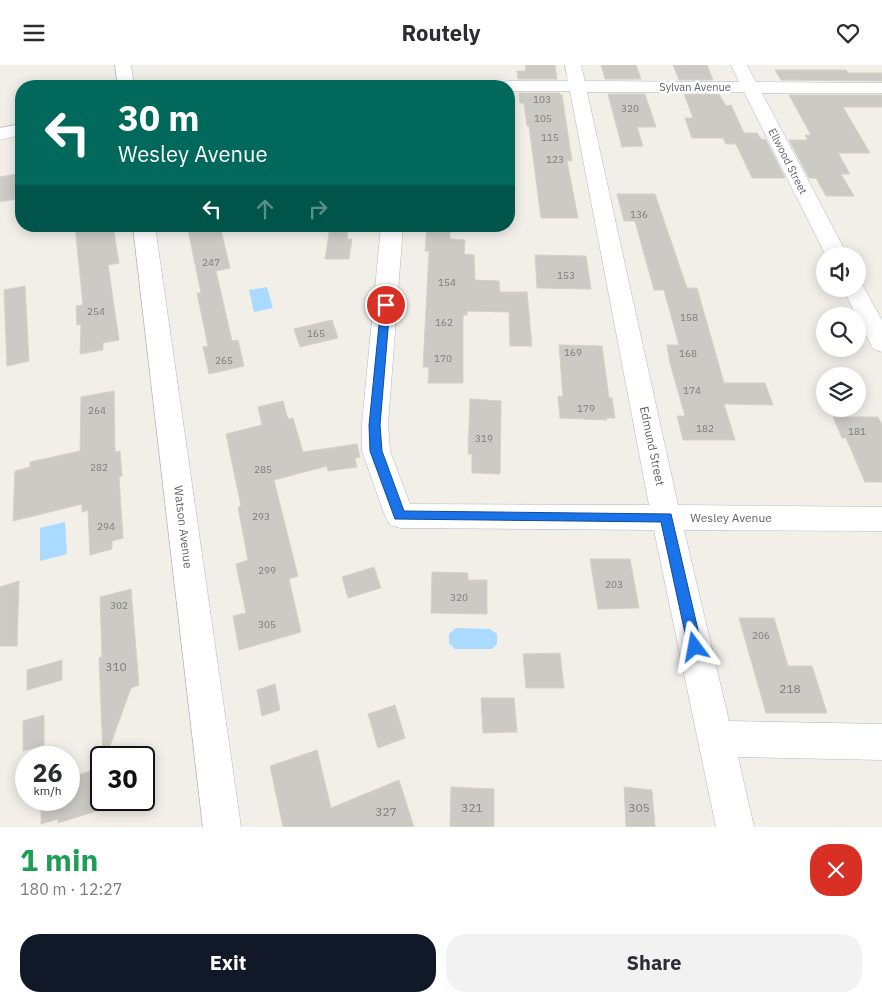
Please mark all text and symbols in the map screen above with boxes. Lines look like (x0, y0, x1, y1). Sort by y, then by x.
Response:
text: Routely (401, 18, 481, 47)
icon: menu (20, 19, 48, 47)
icon: heart (834, 19, 862, 47)
street label: Sylvan Avenue (659, 80, 731, 94)
house number: 103 (533, 93, 551, 106)
text: 30 m (118, 95, 200, 141)
icon: left (35, 100, 100, 165)
house number: 320 (621, 102, 639, 115)
house number: 105 (534, 112, 552, 125)
street label: Ellwood Street (765, 126, 811, 196)
house number: 115 (541, 131, 559, 144)
text: Wesley Avenue (118, 139, 268, 168)
house number: 123 (546, 153, 564, 166)
icon: left (198, 195, 226, 223)
icon: ahead (251, 195, 279, 223)
icon: right (304, 195, 332, 223)
house number: 136 (630, 208, 648, 221)
map controls (816, 247, 866, 417)
button: sound (816, 247, 866, 297)
house number: 247 (202, 256, 220, 269)
house number: 153 (557, 269, 575, 282)
house number: 154 (438, 276, 456, 289)
pin (365, 284, 407, 326)
icon: arrive (372, 291, 400, 319)
house number: 254 (87, 305, 105, 318)
button: search (816, 307, 866, 357)
house number: 158 (680, 311, 698, 324)
house number: 162 (435, 316, 453, 329)
house number: 165 (307, 327, 325, 340)
house number: 169 (564, 346, 582, 359)
house number: 168 (679, 347, 697, 360)
house number: 170 (434, 352, 452, 365)
house number: 265 (215, 354, 233, 367)
button: layers (816, 367, 866, 417)
house number: 174 (683, 384, 701, 397)
house number: 179 (577, 402, 595, 415)
house number: 264 (88, 404, 106, 417)
street label: Edmund Street (637, 405, 668, 487)
house number: 182 (696, 422, 714, 435)
house number: 181 (848, 425, 866, 438)
house number: 319 (475, 432, 493, 445)
house number: 282 (90, 461, 108, 474)
house number: 285 (254, 463, 272, 476)
street label: Watson Avenue (171, 485, 196, 570)
house number: 293 (252, 510, 270, 523)
street label: Wesley Avenue (690, 510, 772, 525)
house number: 294 (97, 520, 115, 533)
house number: 299 (258, 564, 276, 577)
house number: 203 (605, 578, 623, 591)
house number: 320 (450, 591, 468, 604)
house number: 302 (110, 599, 128, 612)
house number: 305 (258, 618, 276, 631)
position arrow (668, 620, 720, 672)
house number: 206 (752, 629, 770, 642)
house number: 310 (105, 659, 127, 674)
house number: 218 (779, 681, 801, 696)
speed limit sign: 30 (90, 746, 155, 811)
text: 26 (32, 756, 63, 789)
text: km/h (33, 783, 62, 798)
house number: 321 (461, 800, 483, 815)
house number: 305 (628, 800, 650, 815)
house number: 327 (375, 804, 397, 819)
text: 1 min (20, 840, 98, 879)
button: close (810, 844, 862, 896)
text: 180 m · 12:27 (20, 879, 122, 899)
button: Exit (20, 934, 436, 992)
button: Share (446, 934, 862, 992)

